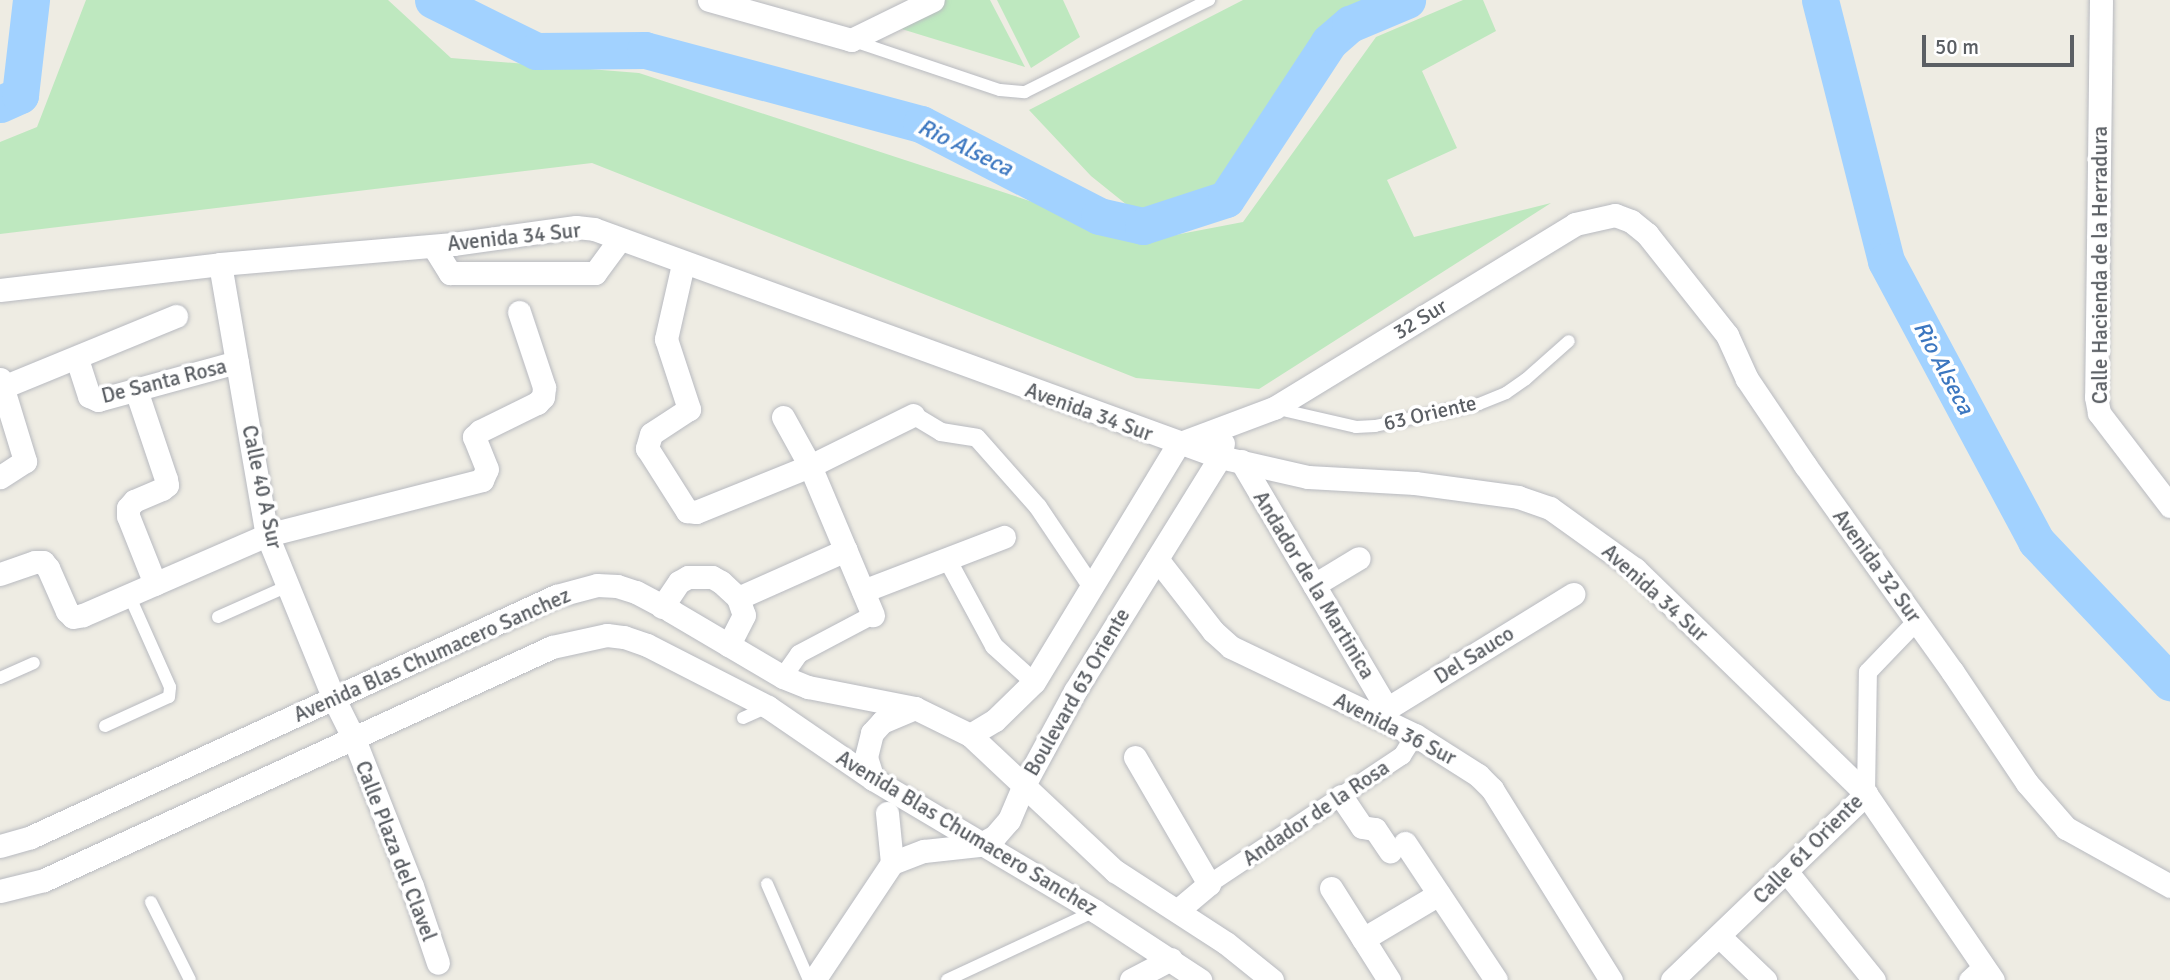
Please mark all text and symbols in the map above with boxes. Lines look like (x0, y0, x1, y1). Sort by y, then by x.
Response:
scale bar (1925, 21, 2077, 65)
text: 50 m (1935, 34, 1979, 60)
water label: Rio Alseca (913, 113, 1017, 183)
street label: Calle Hacienda de la Herradura (2087, 126, 2113, 404)
street label: Avenida 34 Sur (446, 217, 582, 257)
street label: 32 Sur (1389, 293, 1451, 345)
water label: Rio Alseca (1907, 317, 1979, 419)
street label: De Santa Rosa (99, 353, 229, 409)
street label: Avenida 34 Sur (1022, 377, 1156, 447)
street label: 63 Oriente (1381, 390, 1479, 436)
street label: Calle 40 A Sur (237, 423, 287, 551)
street label: Andador de la Martinica (1248, 486, 1380, 684)
street label: Avenida 32 Sur (1827, 504, 1927, 628)
street label: Avenida 34 Sur (1597, 539, 1713, 647)
street label: Avenida Blas Chumacero Sanchez (290, 582, 574, 728)
street label: Boulevard 63 Oriente (1019, 604, 1135, 780)
street label: Del Sauco (1429, 621, 1519, 689)
street label: Avenida 36 Sur (1330, 687, 1460, 771)
street label: Avenida Blas Chumacero Sanchez (832, 745, 1102, 921)
street label: Andador de la Rosa (1238, 755, 1394, 871)
street label: Calle Plaza del Clavel (350, 757, 442, 945)
street label: Calle 61 Oriente (1748, 789, 1868, 909)

